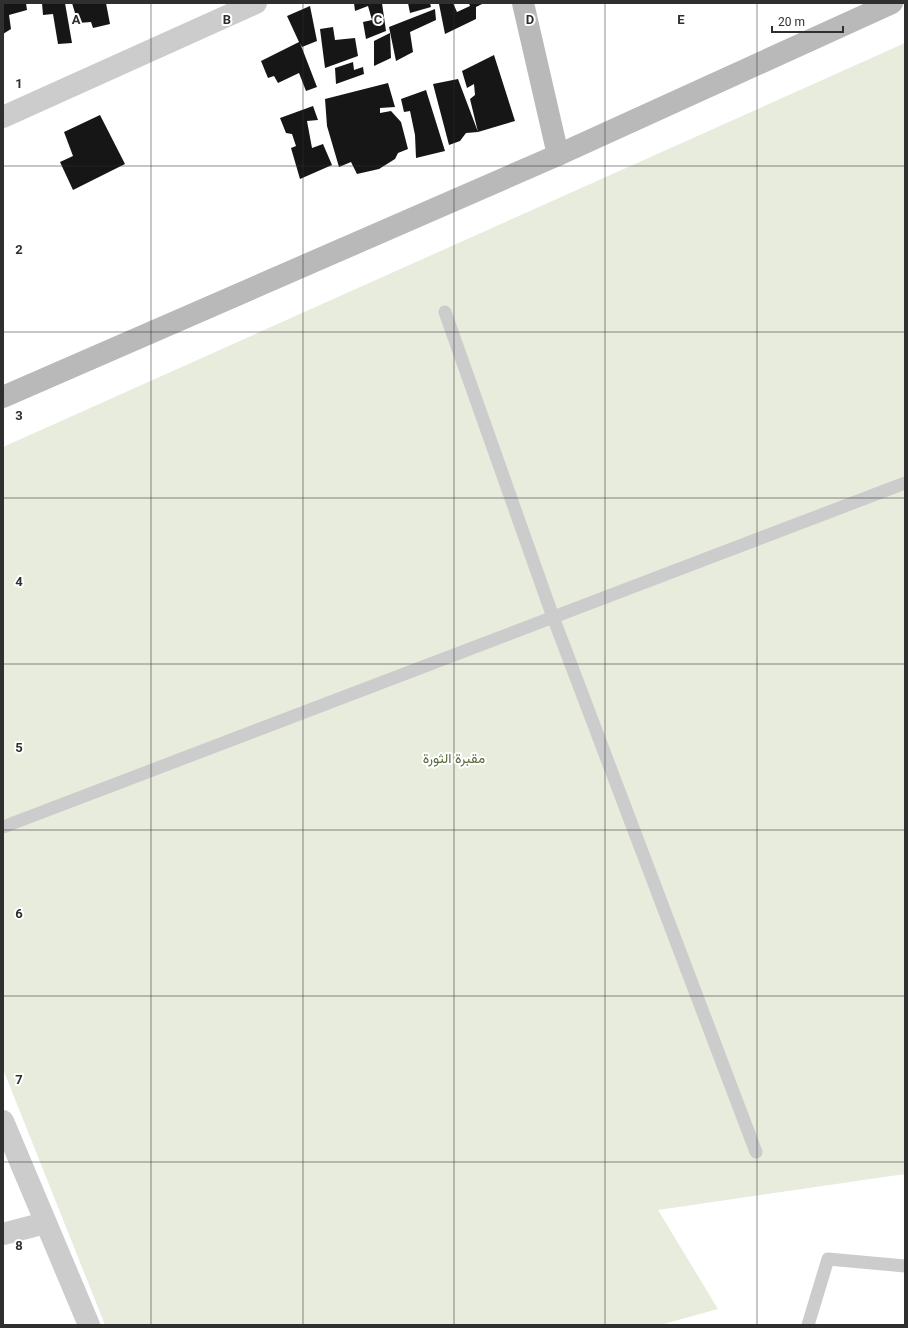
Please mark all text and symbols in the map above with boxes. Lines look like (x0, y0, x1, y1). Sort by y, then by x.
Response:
scale bar (772, 8, 843, 34)
text: A (72, 12, 81, 27)
text: B (223, 12, 231, 27)
text: C (374, 12, 383, 27)
text: D (526, 12, 534, 27)
text: E (677, 12, 685, 27)
text: 20 m (778, 15, 805, 29)
text: 1 (15, 76, 23, 91)
text: 2 (15, 242, 23, 257)
text: 3 (15, 408, 23, 423)
text: 4 (15, 574, 23, 589)
text: 5 (15, 740, 23, 755)
park label: مقبرة الثورة (423, 750, 485, 767)
text: 6 (15, 906, 23, 921)
text: 7 (15, 1072, 23, 1087)
text: 8 (15, 1238, 23, 1253)

